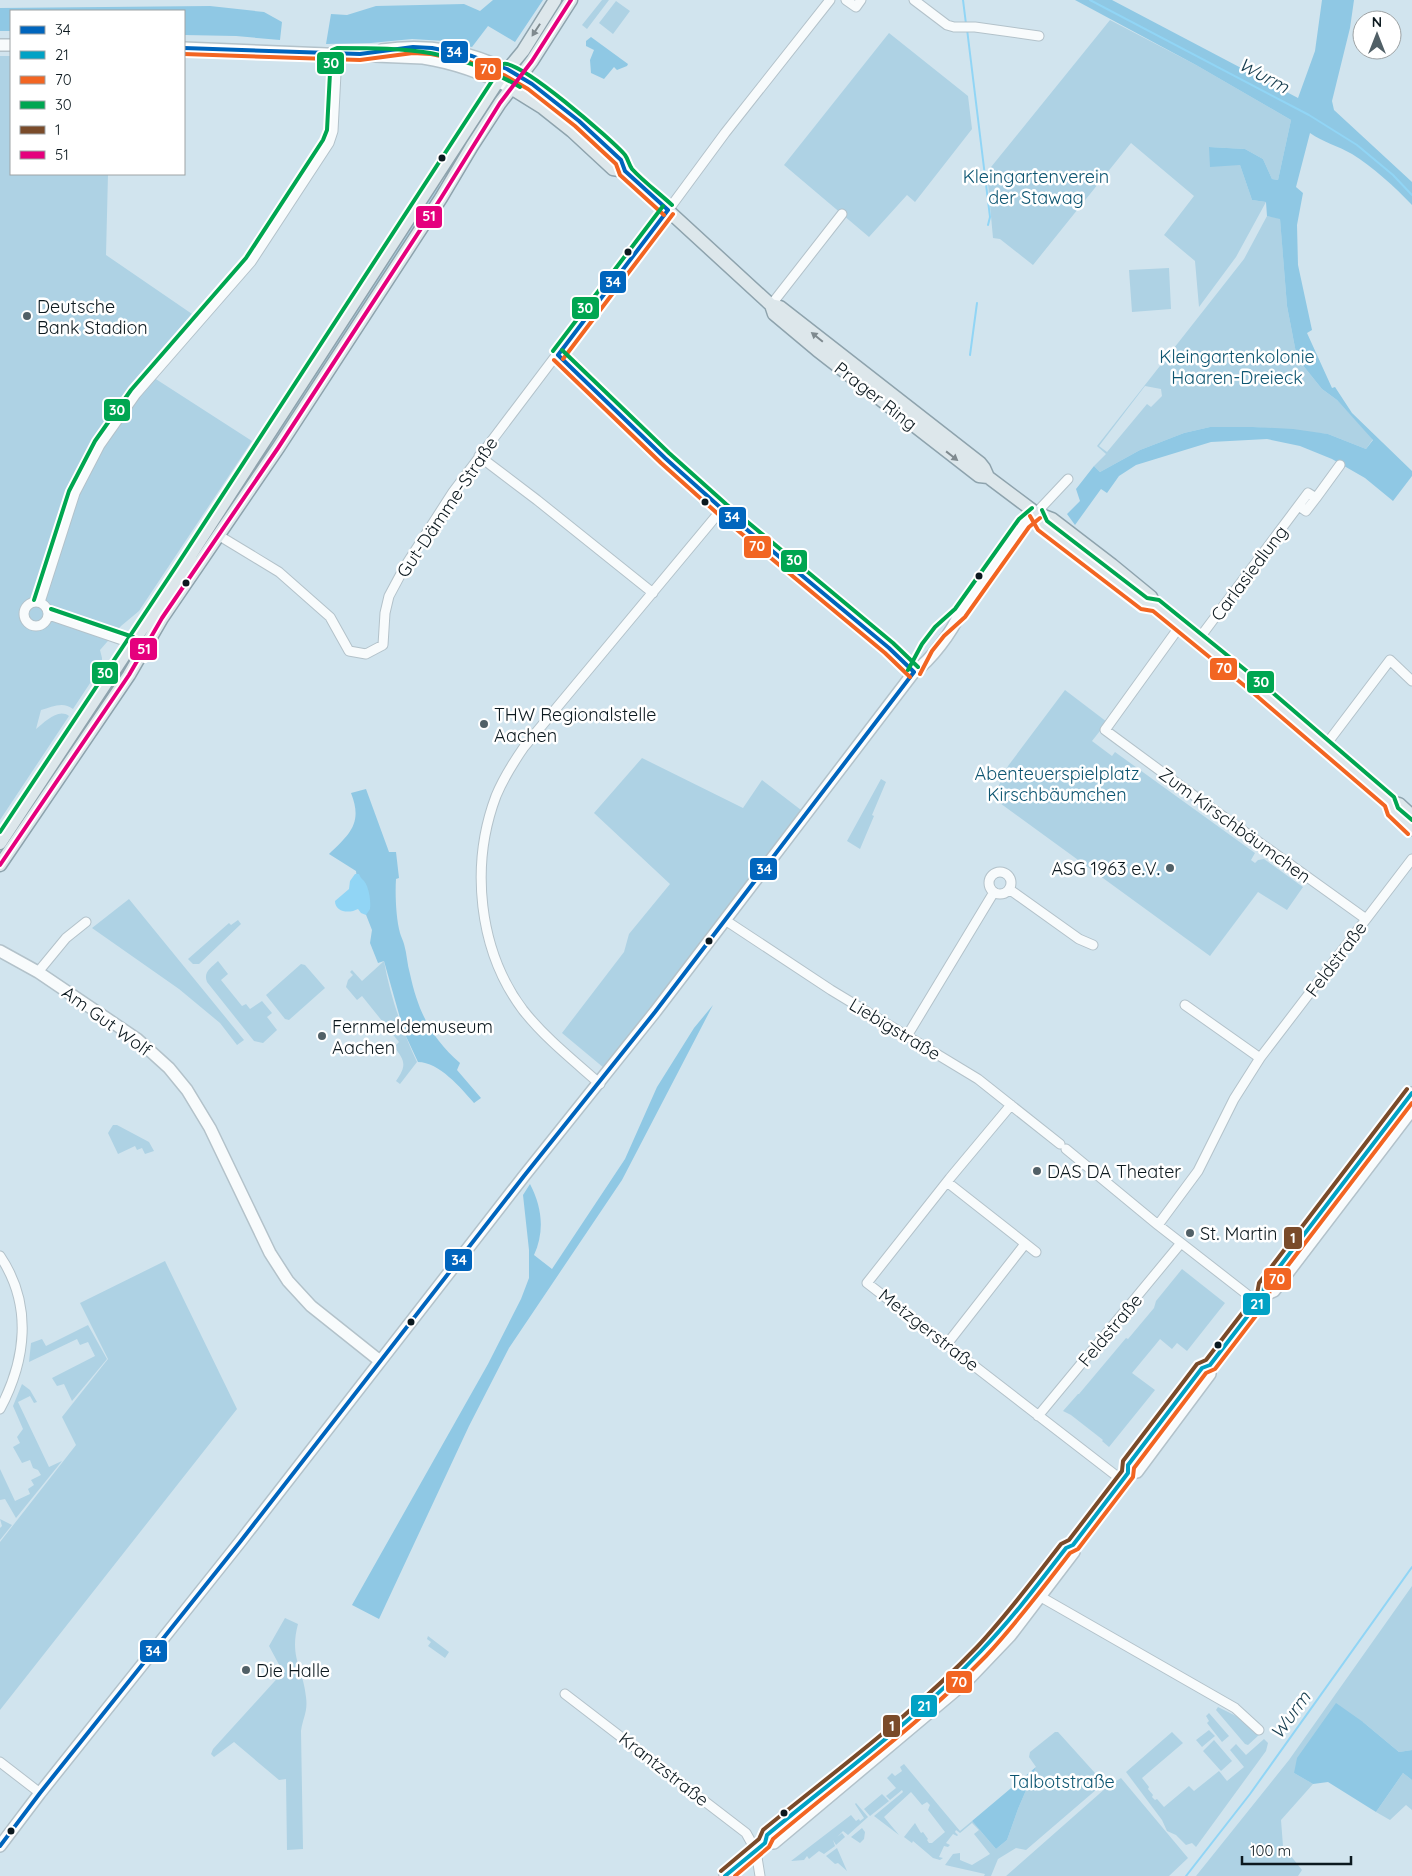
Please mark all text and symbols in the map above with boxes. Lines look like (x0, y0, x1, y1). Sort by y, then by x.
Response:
legend (10, 10, 185, 175)
north arrow (1352, 10, 1402, 60)
text: N (1372, 13, 1382, 31)
text: 34 (55, 20, 71, 39)
one-way arrow (532, 23, 541, 37)
line badge: 34 (440, 40, 469, 64)
text: 34 (446, 43, 462, 61)
text: 21 (55, 45, 69, 64)
line badge: 30 (316, 51, 345, 75)
water label: Wurm (1235, 52, 1294, 98)
text: 30 (323, 54, 339, 72)
line badge: 70 (474, 57, 502, 81)
text: 70 (480, 60, 497, 78)
text: 70 (55, 70, 72, 89)
text: 30 (55, 95, 72, 114)
text: 1 (55, 120, 61, 139)
text: 51 (55, 145, 69, 164)
unlabelled marker (437, 153, 447, 163)
park label: Kleingartenverein der Stawag (963, 165, 1109, 209)
line badge: 51 (415, 205, 443, 229)
text: 51 (422, 207, 436, 225)
unlabelled marker (623, 247, 633, 257)
line badge: 34 (599, 270, 627, 294)
text: 34 (605, 273, 621, 291)
place label: Deutsche Bank Stadion (37, 295, 148, 339)
line badge: 30 (571, 296, 600, 320)
text: 30 (577, 299, 593, 317)
marker: Deutsche Bank Stadion (21, 310, 33, 322)
one-way arrow (811, 331, 824, 342)
park label: Kleingartenkolonie Haaren-Dreieck (1159, 345, 1315, 389)
street label: Prager Ring (830, 357, 922, 435)
line badge: 30 (103, 398, 131, 422)
text: 30 (109, 401, 125, 419)
street label: Gut-Dämme-Straße (391, 432, 503, 582)
one-way arrow (945, 450, 958, 461)
unlabelled marker (700, 497, 710, 507)
line badge: 34 (718, 506, 747, 530)
text: 34 (724, 508, 740, 526)
street label: Carlasiedlung (1206, 521, 1292, 625)
line badge: 70 (743, 535, 772, 559)
text: 70 (749, 537, 766, 555)
line badge: 30 (780, 549, 808, 573)
text: 30 (786, 551, 802, 569)
unlabelled marker (974, 571, 984, 581)
unlabelled marker (181, 578, 191, 588)
line badge: 51 (129, 637, 158, 661)
text: 51 (137, 640, 151, 658)
line badge: 70 (1209, 657, 1238, 681)
text: 70 (1216, 659, 1233, 677)
line badge: 30 (91, 661, 119, 685)
text: 30 (97, 664, 113, 682)
line badge: 30 (1246, 670, 1275, 694)
text: 30 (1253, 673, 1269, 691)
place label: THW Regionalstelle Aachen (494, 703, 657, 747)
marker: THW Regionalstelle Aachen (478, 718, 490, 730)
park label: Abenteuerspielplatz Kirschbäumchen (975, 762, 1139, 806)
street label: Zum Kirschbäumchen (1154, 762, 1316, 888)
line badge: 34 (749, 857, 778, 881)
place label: ASG 1963 e.V. (1051, 857, 1160, 880)
text: 34 (756, 860, 772, 878)
marker: ASG 1963 e.V. (1164, 862, 1176, 874)
street label: Feldstraße (1300, 917, 1372, 1001)
unlabelled marker (704, 936, 714, 946)
street label: Am Gut Wolf (58, 981, 157, 1062)
street label: Liebigstraße (845, 993, 945, 1065)
place label: Fernmeldemuseum Aachen (332, 1015, 493, 1059)
marker: Fernmeldemuseum Aachen (316, 1030, 328, 1042)
place label: DAS DA Theater (1047, 1160, 1181, 1183)
marker: DAS DA Theater (1031, 1165, 1043, 1177)
place label: St. Martin (1200, 1222, 1277, 1245)
line badge: 1 (1283, 1226, 1303, 1250)
marker: St. Martin (1184, 1227, 1196, 1239)
text: 1 (1290, 1229, 1296, 1247)
line badge: 34 (444, 1248, 473, 1272)
text: 34 (451, 1251, 467, 1269)
line badge: 70 (1263, 1267, 1292, 1291)
text: 70 (1269, 1270, 1286, 1288)
street label: Metzgerstraße (874, 1284, 984, 1376)
street label: Feldstraße (1073, 1289, 1147, 1371)
line badge: 21 (1242, 1292, 1271, 1316)
text: 21 (1250, 1295, 1264, 1313)
unlabelled marker (406, 1317, 416, 1327)
unlabelled marker (1213, 1340, 1223, 1350)
line badge: 34 (139, 1639, 168, 1663)
text: 34 (145, 1642, 161, 1660)
place label: Die Halle (256, 1659, 330, 1682)
marker: Die Halle (240, 1664, 252, 1676)
line badge: 70 (945, 1670, 973, 1694)
text: 70 (951, 1673, 968, 1691)
water label: Wurm (1265, 1686, 1316, 1744)
line badge: 21 (910, 1694, 938, 1718)
text: 21 (917, 1697, 931, 1715)
line badge: 1 (882, 1714, 901, 1738)
text: 1 (889, 1717, 895, 1735)
street label: Krantzstraße (614, 1727, 714, 1811)
park label: Talbotstraße (1009, 1770, 1115, 1793)
unlabelled marker (779, 1808, 789, 1818)
unlabelled marker (6, 1826, 16, 1836)
scale bar (1242, 1834, 1351, 1866)
text: 100 m (1250, 1841, 1291, 1860)

